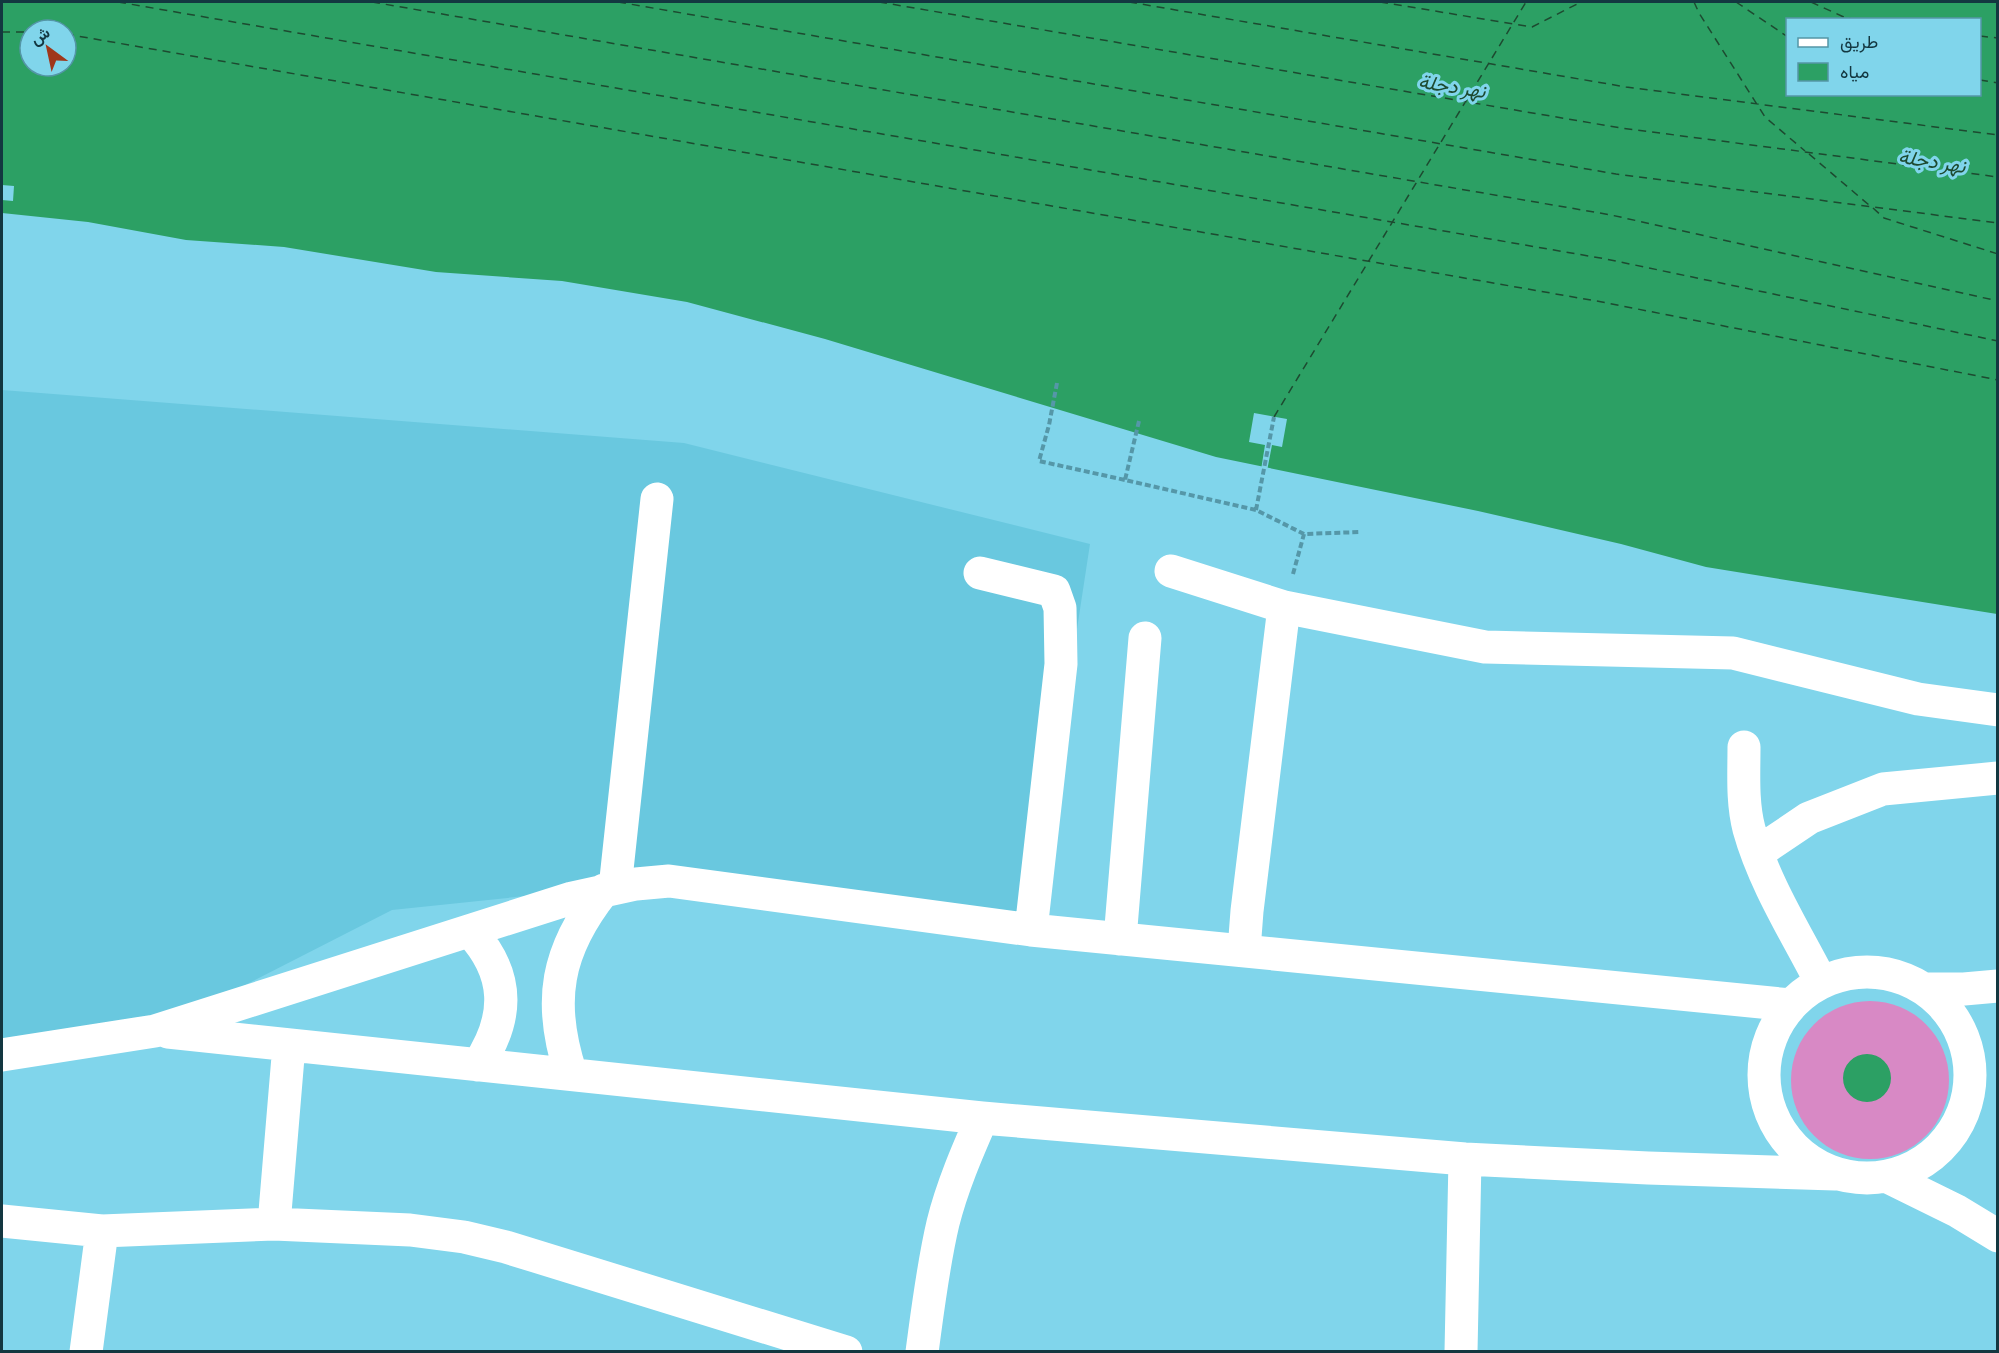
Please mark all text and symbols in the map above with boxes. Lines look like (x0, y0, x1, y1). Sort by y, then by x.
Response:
north arrow (18, 18, 78, 78)
legend (1786, 18, 1981, 96)
text: ش (27, 23, 53, 49)
text: طريق (1840, 31, 1878, 53)
text: مياه (1840, 61, 1869, 83)
water label: نهر دجلة (1417, 69, 1489, 104)
water label: نهر دجلة (1897, 144, 1969, 179)

